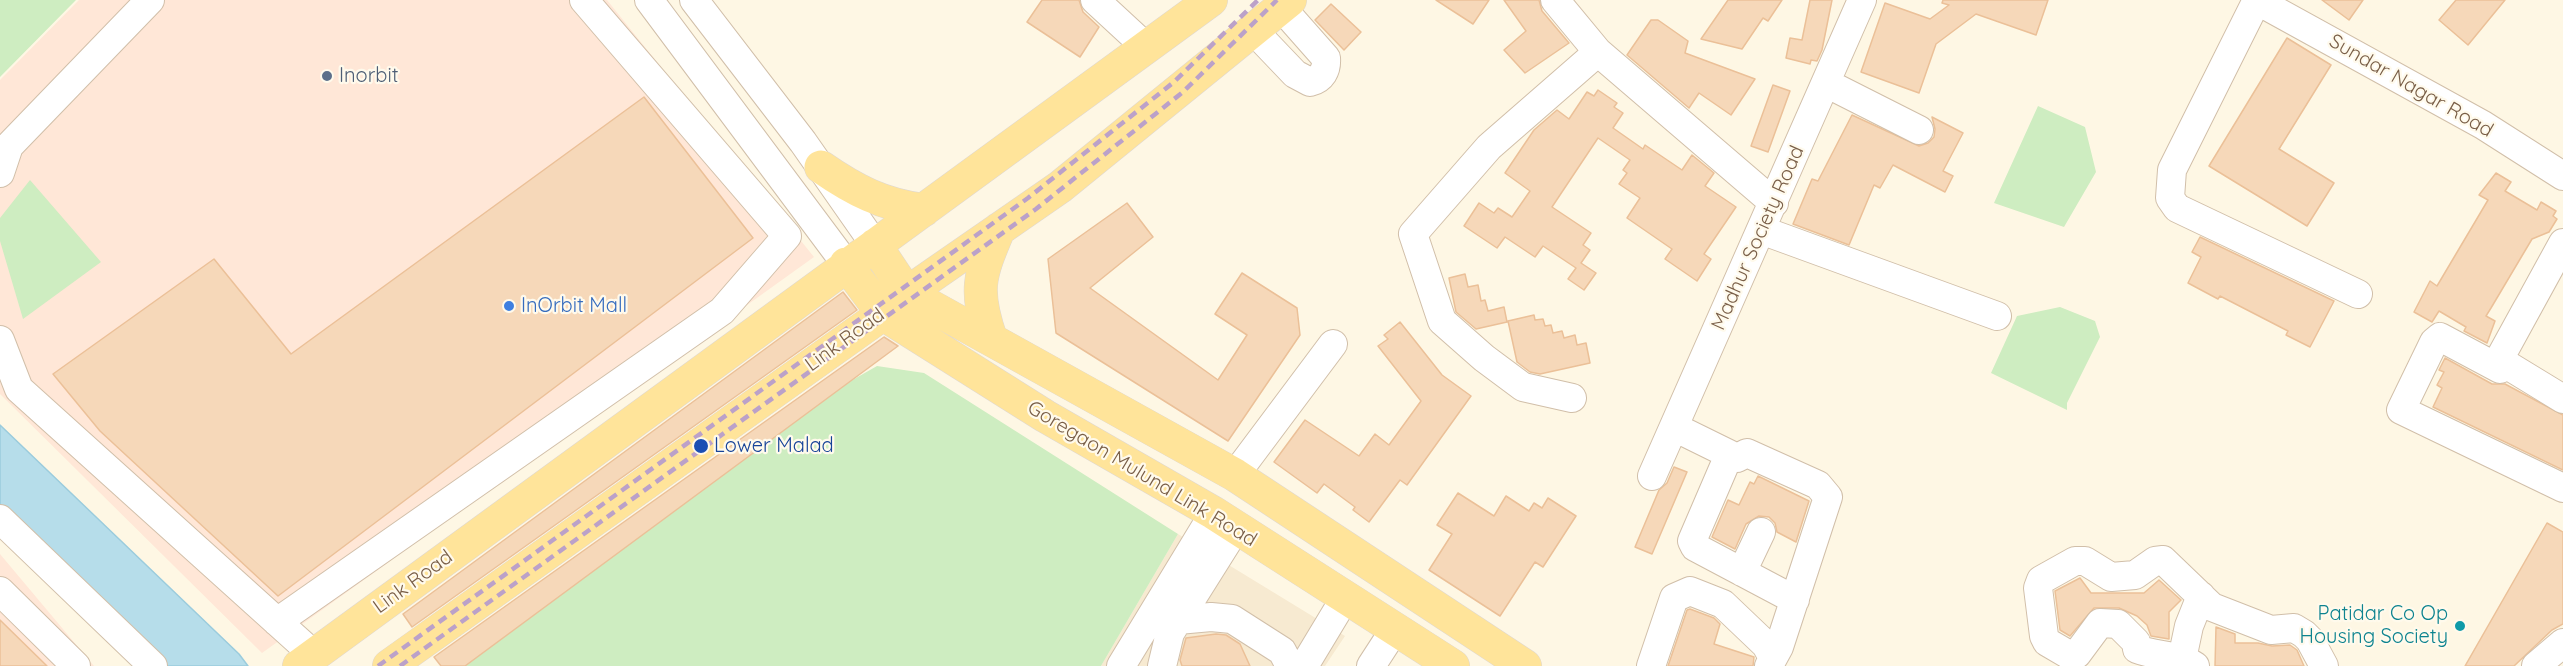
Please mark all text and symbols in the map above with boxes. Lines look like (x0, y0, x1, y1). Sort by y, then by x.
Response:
street label: Sundar Nagar Road (2325, 29, 2497, 143)
place label: Inorbit (339, 64, 399, 88)
marker: Inorbit (320, 69, 334, 83)
street label: Madhur Society Road (1707, 142, 1809, 334)
place label: InOrbit Mall (521, 294, 627, 318)
marker: InOrbit Mall (502, 299, 516, 313)
street label: Link Road (801, 303, 889, 377)
street label: Goregaon Mulund Link Road (1023, 396, 1261, 552)
place label: Lower Malad (714, 434, 834, 458)
marker: Lower Malad (692, 437, 710, 455)
street label: Link Road (369, 545, 457, 619)
place label: Patidar Co Op Housing Society (2300, 602, 2448, 649)
marker: Patidar Co Op Housing Society (2453, 619, 2467, 633)

